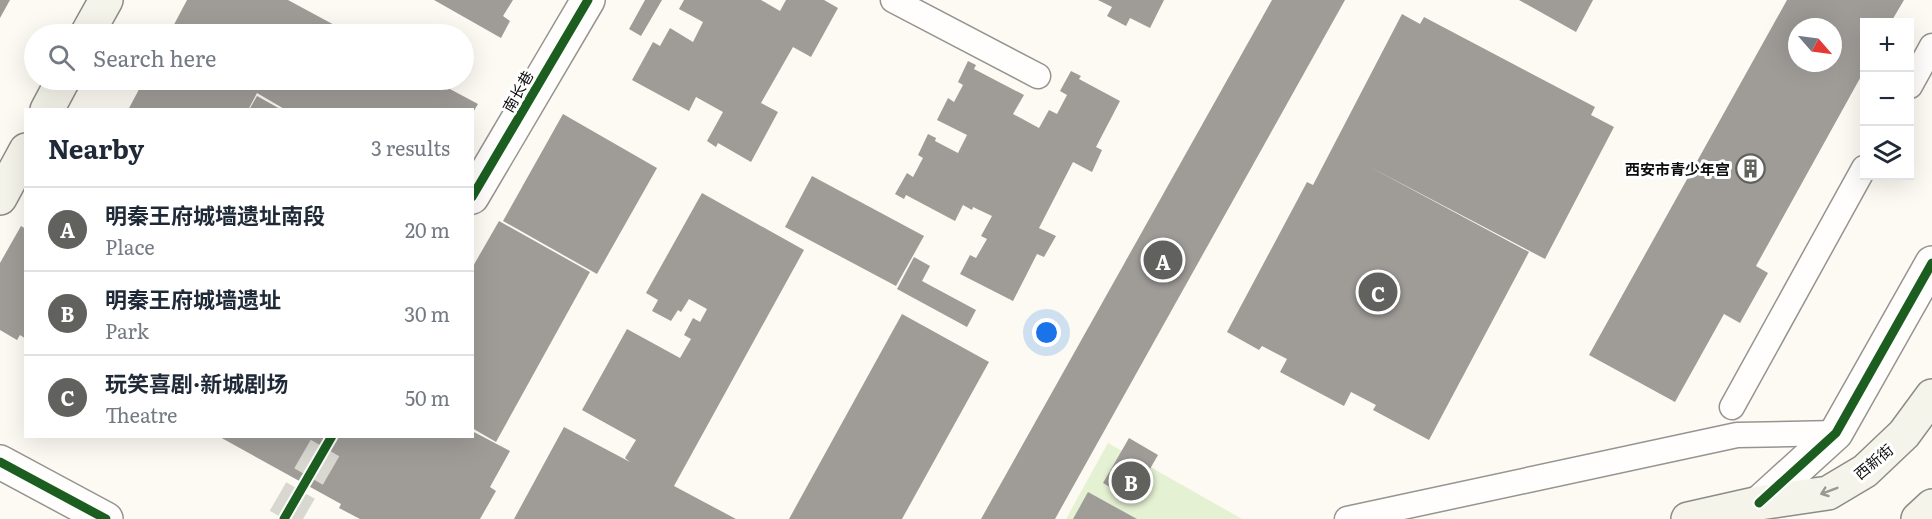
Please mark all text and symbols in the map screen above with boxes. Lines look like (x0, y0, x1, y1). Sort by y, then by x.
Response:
north arrow (1788, 18, 1842, 72)
map controls (1860, 18, 1914, 180)
button: + (1860, 18, 1914, 72)
search box (24, 24, 474, 90)
icon: search (45, 41, 78, 74)
text: Search here (93, 41, 216, 74)
street label: 南长巷 (496, 66, 538, 116)
button: − (1860, 72, 1914, 126)
button: layers (1860, 126, 1914, 180)
text: Nearby (48, 128, 144, 167)
text: 3 results (371, 132, 450, 162)
building icon: 西安市青少年宫 (1735, 152, 1767, 184)
place label: 西安市青少年宫 (1625, 157, 1730, 180)
text: 明秦王府城墙遗址南段 (105, 198, 325, 231)
text: A (60, 214, 75, 244)
text: 20 m (405, 214, 450, 244)
text: Place (105, 231, 155, 261)
pin: A (1144, 238, 1182, 282)
pin: C (1358, 270, 1398, 314)
text: 明秦王府城墙遗址 (105, 282, 281, 315)
text: B (61, 298, 74, 328)
text: 30 m (404, 298, 450, 328)
text: Park (105, 315, 149, 345)
your location (1032, 318, 1061, 347)
text: 玩笑喜剧·新城剧场 (105, 366, 288, 399)
text: C (60, 382, 75, 412)
text: 50 m (405, 382, 450, 412)
text: Theatre (105, 399, 177, 429)
street label: 西新街 (1848, 438, 1898, 484)
pin: B (1112, 458, 1150, 504)
one-way arrow (1821, 486, 1839, 497)

